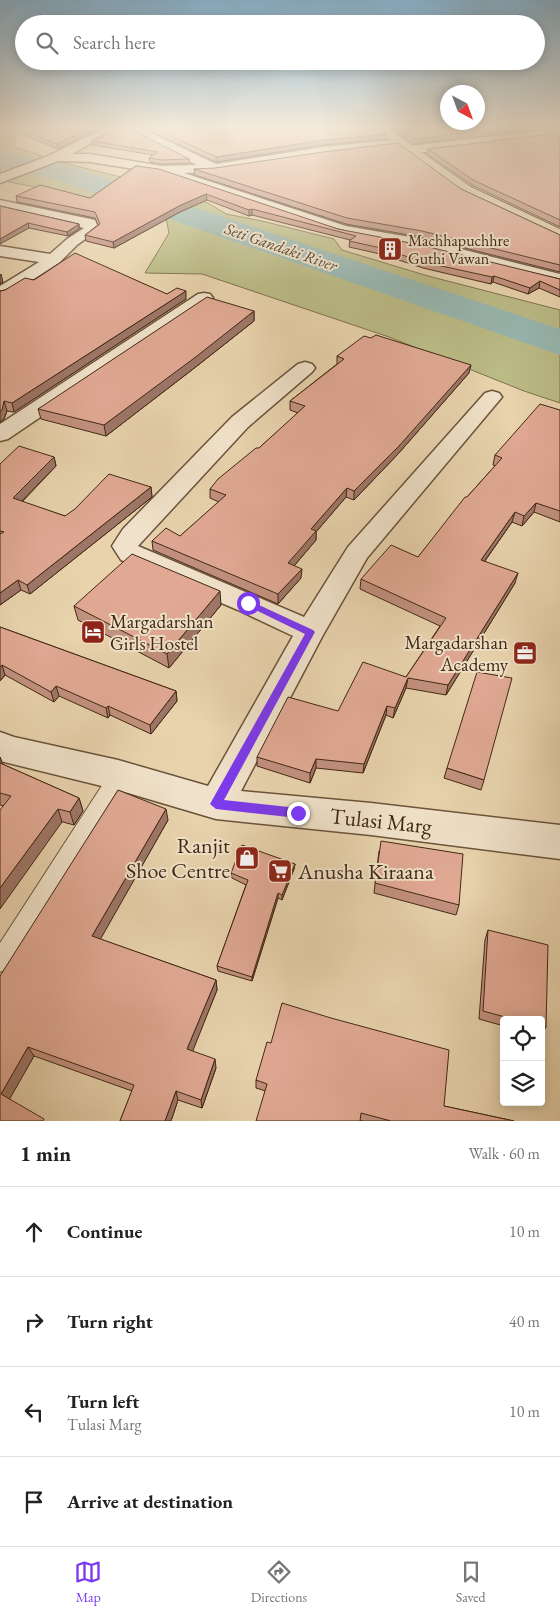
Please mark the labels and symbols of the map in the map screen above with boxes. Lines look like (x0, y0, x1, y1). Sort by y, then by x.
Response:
north arrow (440, 85, 485, 130)
water label: Seti Gandaki River (221, 218, 341, 276)
place label: Machhapuchhre Guthi Vawan (408, 230, 509, 269)
building icon: Machhapuchhre Guthi Vawan (377, 236, 403, 262)
route start (237, 592, 260, 615)
place label: Margadarshan Girls Hostel (110, 609, 214, 656)
hotel icon: Margadarshan Girls Hostel (80, 619, 106, 645)
place label: Margadarshan Academy (404, 630, 509, 677)
office icon: Margadarshan Academy (512, 640, 538, 666)
street label: Tulasi Marg (329, 801, 434, 841)
route end (287, 802, 310, 825)
place label: Ranjit Shoe Centre (126, 831, 230, 885)
shop icon: Ranjit Shoe Centre (234, 845, 260, 871)
place label: Anusha Kiraana (297, 857, 434, 886)
supermarket icon: Anusha Kiraana (267, 858, 293, 884)

